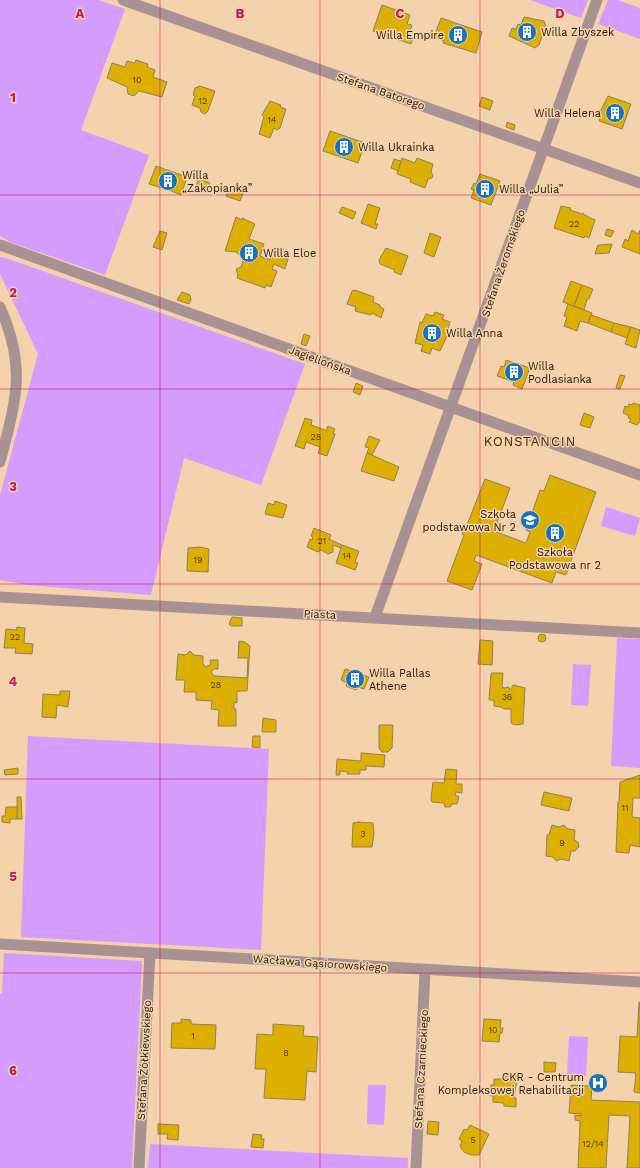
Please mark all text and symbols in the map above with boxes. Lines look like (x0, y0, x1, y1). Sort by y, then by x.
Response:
text: A (76, 6, 85, 21)
text: B (236, 6, 245, 21)
text: C (396, 6, 405, 21)
text: D (555, 6, 565, 21)
building icon: Willa Zbyszek (516, 21, 538, 43)
building icon: Willa Empire (447, 24, 469, 46)
place label: Willa Zbyszek (541, 26, 614, 39)
place label: Willa Empire (376, 29, 444, 42)
street label: Stefana Batorego (335, 70, 427, 113)
house number: 10 (132, 75, 142, 85)
text: 1 (10, 90, 16, 105)
house number: 12 (199, 96, 207, 106)
building icon: Willa Helena (604, 102, 626, 124)
place label: Willa Helena (534, 107, 601, 120)
house number: 14 (267, 115, 277, 125)
building icon: Willa Ukrainka (333, 136, 355, 158)
place label: Willa Ukrainka (358, 141, 435, 154)
place label: Willa „Zakopianka” (182, 169, 252, 195)
building icon: Willa „Zakopianka” (157, 170, 179, 192)
building icon: Willa „Julia” (474, 178, 496, 200)
place label: Willa „Julia” (499, 183, 564, 196)
street label: Stefana Żeromskiego (478, 207, 528, 319)
house number: 22 (569, 219, 579, 229)
building icon: Willa Eloe (238, 242, 260, 264)
place label: Willa Eloe (263, 247, 316, 260)
text: 2 (9, 285, 17, 300)
building icon: Willa Anna (421, 322, 443, 344)
place label: Willa Anna (446, 327, 503, 340)
street label: Jagiellońska (287, 343, 353, 378)
place label: Willa Podlasianka (528, 360, 592, 386)
building icon: Willa Podlasianka (503, 361, 525, 383)
house number: 28 (311, 432, 321, 442)
district label: KONSTANCIN (484, 434, 576, 449)
text: 3 (9, 479, 17, 494)
place label: Szkoła podstawowa Nr 2 (422, 508, 516, 534)
school or university icon: Szkoła podstawowa Nr 2 (519, 509, 541, 531)
building icon: Szkoła Podstawowa nr 2 (544, 522, 566, 544)
house number: 21 (318, 536, 326, 546)
place label: Szkoła Podstawowa nr 2 (509, 546, 601, 572)
house number: 14 (342, 551, 352, 561)
house number: 19 (193, 555, 203, 565)
street label: Piasta (303, 607, 337, 622)
house number: 22 (10, 632, 20, 642)
place label: Willa Pallas Athene (369, 667, 431, 693)
building icon: Willa Pallas Athene (344, 668, 366, 690)
text: 4 (9, 674, 18, 689)
house number: 28 (211, 680, 221, 690)
house number: 36 (502, 692, 512, 702)
house number: 11 (621, 803, 629, 813)
house number: 3 (360, 829, 366, 839)
house number: 9 (559, 838, 565, 848)
text: 5 (9, 869, 17, 884)
street label: Wacława Gąsiorowskiego (252, 952, 388, 975)
street label: Stefana Żółkiewskiego (134, 1000, 154, 1120)
street label: Stefana Czarnieckiego (412, 1009, 431, 1129)
house number: 10 (488, 1025, 498, 1035)
house number: 1 (191, 1031, 195, 1041)
house number: 8 (283, 1048, 289, 1058)
text: 6 (9, 1063, 17, 1078)
place label: CKR - Centrum Kompleksowej Rehabilitacji (438, 1071, 584, 1097)
hospital icon: CKR - Centrum Kompleksowej Rehabilitacji (587, 1072, 609, 1094)
house number: 5 (470, 1135, 476, 1145)
house number: 12/14 (582, 1139, 604, 1149)

